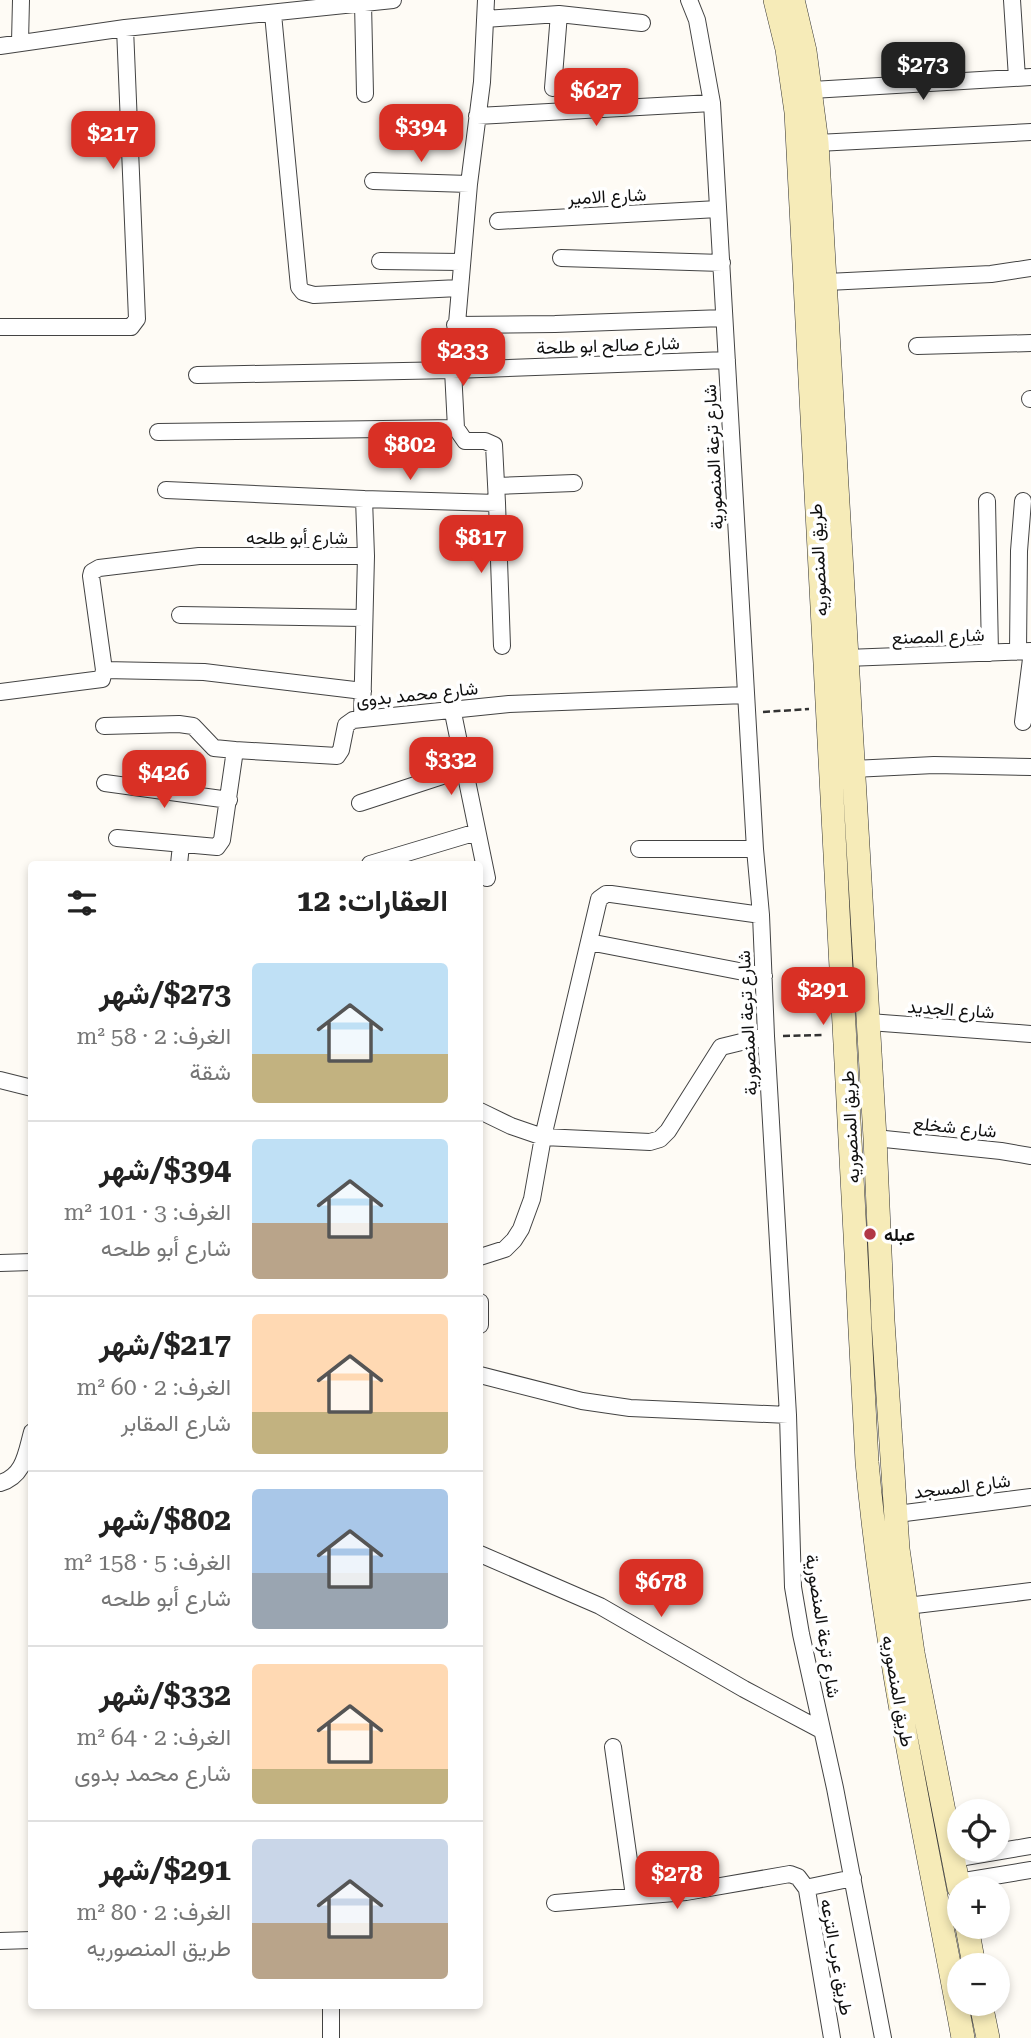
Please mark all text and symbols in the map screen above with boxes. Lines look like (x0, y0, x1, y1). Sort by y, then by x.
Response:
pin: $273 (882, 42, 964, 102)
text: $273 (897, 51, 949, 78)
pin: $627 (555, 68, 637, 128)
text: $627 (570, 77, 622, 104)
pin: $394 (380, 104, 462, 164)
pin: $217 (72, 111, 154, 171)
text: $394 (395, 113, 447, 140)
text: $217 (87, 120, 139, 147)
street label: شارع الامير (566, 183, 647, 211)
pin: $233 (422, 328, 504, 388)
street label: شارع صالح ابو طلحة (536, 332, 680, 360)
text: $233 (437, 337, 489, 364)
street label: شارع ترعة المنصورية (699, 384, 729, 530)
pin: $802 (369, 422, 451, 482)
text: $802 (384, 431, 436, 458)
street label: طريق المنصوريه (805, 503, 832, 617)
pin: $817 (440, 516, 522, 575)
text: $817 (455, 524, 507, 551)
street label: شارع أبو طلحه (246, 527, 348, 550)
street label: شارع المصنع (891, 624, 985, 650)
street label: شارع محمد بدوى (355, 677, 479, 713)
pin: $332 (410, 738, 492, 797)
text: $332 (425, 746, 477, 773)
pin: $426 (123, 750, 205, 810)
text: $426 (138, 759, 190, 786)
text: العقارات: 12 (297, 883, 448, 918)
icon: filters (63, 884, 101, 922)
street label: شارع ترعة المنصورية (733, 950, 763, 1096)
pin: $291 (782, 968, 864, 1027)
text: $273/شهر (99, 976, 231, 1011)
text: $291 (797, 976, 849, 1003)
icon: home (308, 991, 392, 1075)
street label: شارع الجديد (907, 995, 995, 1025)
text: الغرف: 2 · 58 m² (77, 1023, 231, 1050)
text: شقة (189, 1059, 231, 1086)
street label: طريق المنصوريه (837, 1070, 864, 1184)
street label: شارع شخلع (912, 1112, 998, 1144)
text: $394/شهر (99, 1152, 231, 1187)
icon: home (308, 1167, 392, 1251)
text: الغرف: 3 · 101 m² (64, 1199, 231, 1226)
place label: عبله (884, 1224, 915, 1246)
marker: عبله (862, 1226, 878, 1242)
text: شارع أبو طلحه (101, 1235, 231, 1262)
text: $217/شهر (99, 1327, 231, 1362)
icon: home (308, 1342, 392, 1426)
text: الغرف: 2 · 60 m² (77, 1374, 231, 1401)
text: شارع المقابر (121, 1410, 231, 1437)
street label: شارع المسجد (912, 1470, 1012, 1504)
text: $802/شهر (99, 1502, 231, 1537)
icon: home (308, 1517, 392, 1601)
text: الغرف: 5 · 158 m² (64, 1549, 231, 1576)
street label: شارع ترعة المنصورية (799, 1553, 845, 1700)
pin: $678 (620, 1560, 702, 1619)
text: $678 (635, 1568, 687, 1595)
text: شارع أبو طلحه (101, 1585, 231, 1612)
street label: طريق المنصوريه (877, 1634, 918, 1749)
text: $332/شهر (99, 1677, 231, 1712)
icon: home (308, 1692, 392, 1776)
text: الغرف: 2 · 64 m² (77, 1724, 231, 1751)
text: شارع محمد بدوى (74, 1760, 231, 1787)
map controls (947, 1799, 1010, 2016)
button: locate (947, 1799, 1010, 1862)
text: $291/شهر (99, 1852, 231, 1887)
pin: $278 (636, 1852, 718, 1911)
text: $278 (651, 1860, 703, 1887)
icon: home (308, 1867, 392, 1951)
button: + (947, 1876, 1010, 1939)
street label: طريق عرب الترعه (815, 1897, 858, 2017)
text: الغرف: 2 · 80 m² (77, 1899, 231, 1926)
text: طريق المنصوريه (87, 1935, 231, 1962)
button: − (947, 1953, 1010, 2016)

